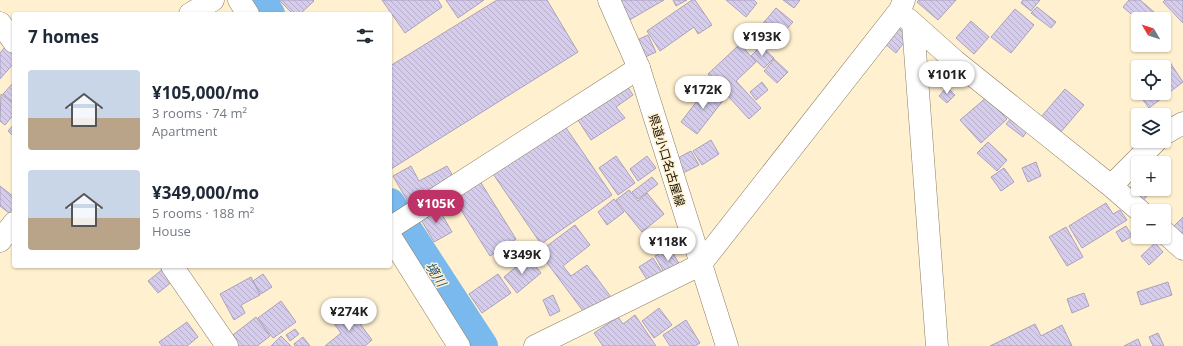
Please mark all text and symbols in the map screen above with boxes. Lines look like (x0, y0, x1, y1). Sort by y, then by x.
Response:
north arrow (1131, 12, 1171, 52)
map controls (1131, 12, 1171, 244)
pin: ¥193K (734, 23, 790, 57)
text: 7 homes (28, 25, 99, 48)
icon: filters (354, 25, 376, 47)
text: ¥193K (743, 27, 781, 45)
button: locate (1131, 60, 1171, 100)
pin: ¥101K (919, 61, 975, 95)
text: ¥101K (928, 65, 966, 83)
pin: ¥172K (675, 76, 731, 110)
text: ¥172K (684, 80, 722, 98)
text: ¥105,000/mo (152, 81, 259, 104)
icon: home (60, 86, 108, 134)
text: 3 rooms · 74 m² (152, 104, 247, 122)
button: layers (1131, 108, 1171, 148)
street label: 県道小口名古屋線 (645, 112, 689, 208)
text: Apartment (152, 122, 217, 140)
button: + (1131, 156, 1171, 196)
text: ¥349,000/mo (152, 181, 259, 204)
icon: home (60, 186, 108, 234)
pin: ¥105K (408, 190, 464, 224)
text: ¥105K (417, 194, 455, 212)
text: 5 rooms · 188 m² (152, 204, 254, 222)
button: − (1131, 204, 1171, 244)
text: House (152, 222, 191, 240)
pin: ¥118K (640, 228, 696, 262)
text: ¥118K (649, 232, 687, 250)
pin: ¥349K (494, 241, 550, 275)
text: ¥349K (503, 245, 541, 263)
water label: 境川 (421, 258, 452, 291)
pin: ¥274K (321, 298, 377, 332)
text: ¥274K (330, 302, 368, 320)

